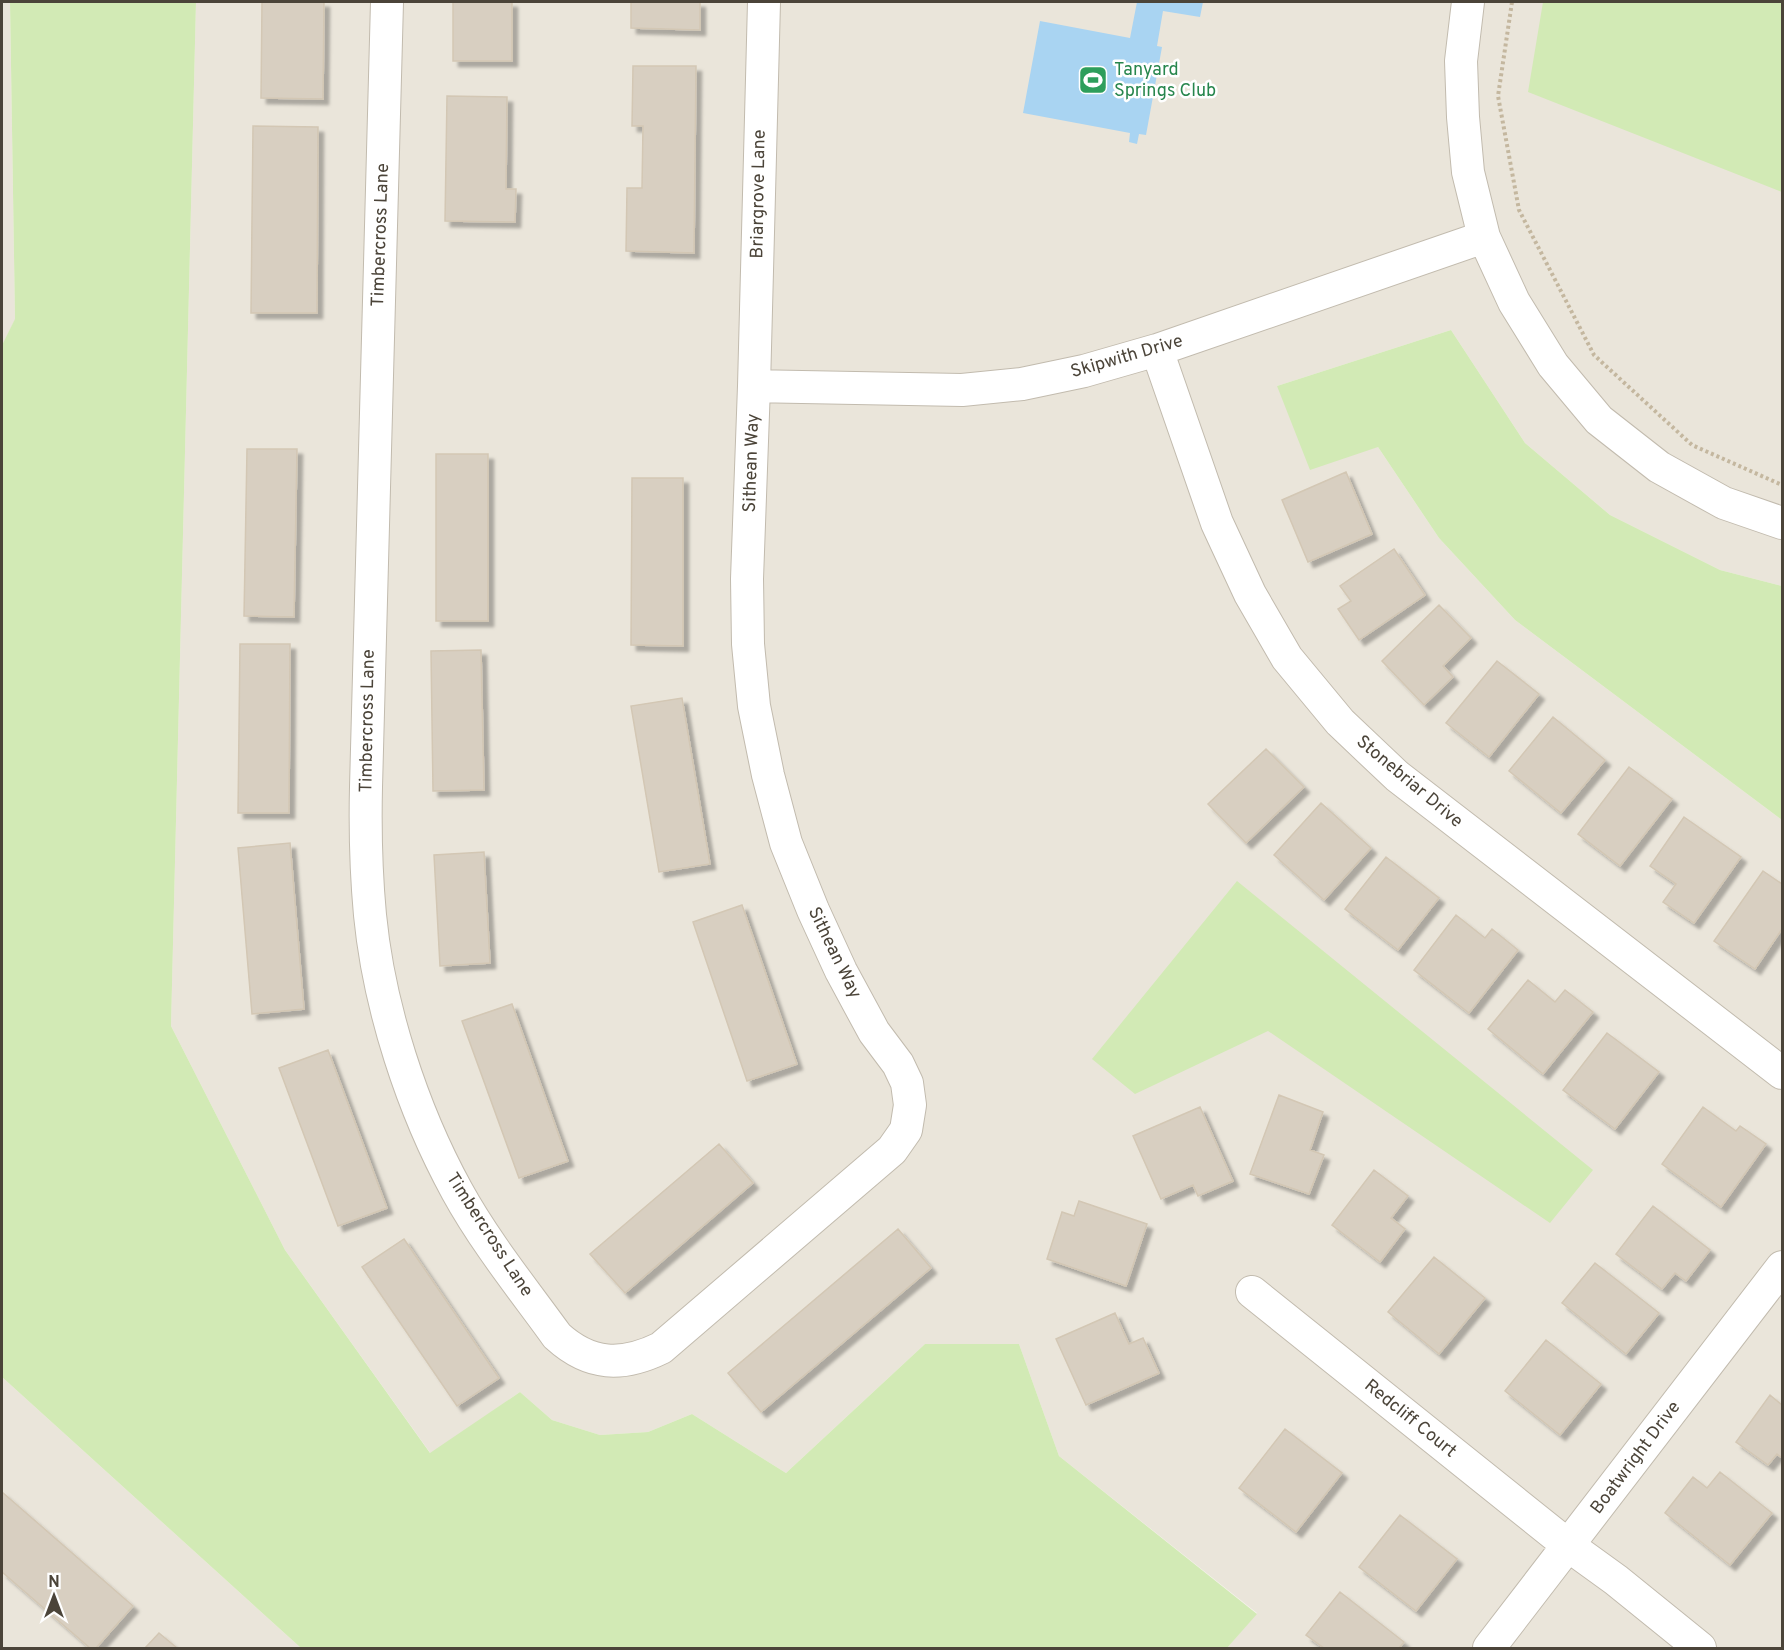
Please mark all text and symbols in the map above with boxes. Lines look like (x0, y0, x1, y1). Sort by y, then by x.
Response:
place label: Tanyard Springs Club (1114, 59, 1216, 103)
sports icon: Tanyard Springs Club (1077, 64, 1109, 96)
street label: Briargrove Lane (746, 129, 772, 259)
street label: Timbercross Lane (367, 163, 395, 307)
street label: Skipwith Drive (1068, 330, 1186, 384)
street label: Sithean Way (739, 413, 765, 513)
street label: Timbercross Lane (355, 649, 381, 793)
street label: Stonebriar Drive (1351, 731, 1467, 833)
street label: Sithean Way (802, 903, 866, 1003)
street label: Timbercross Lane (440, 1169, 538, 1301)
street label: Redcliff Court (1359, 1375, 1461, 1463)
street label: Boatwright Drive (1586, 1397, 1686, 1519)
north arrow (24, 1566, 84, 1626)
text: N (48, 1573, 60, 1593)

